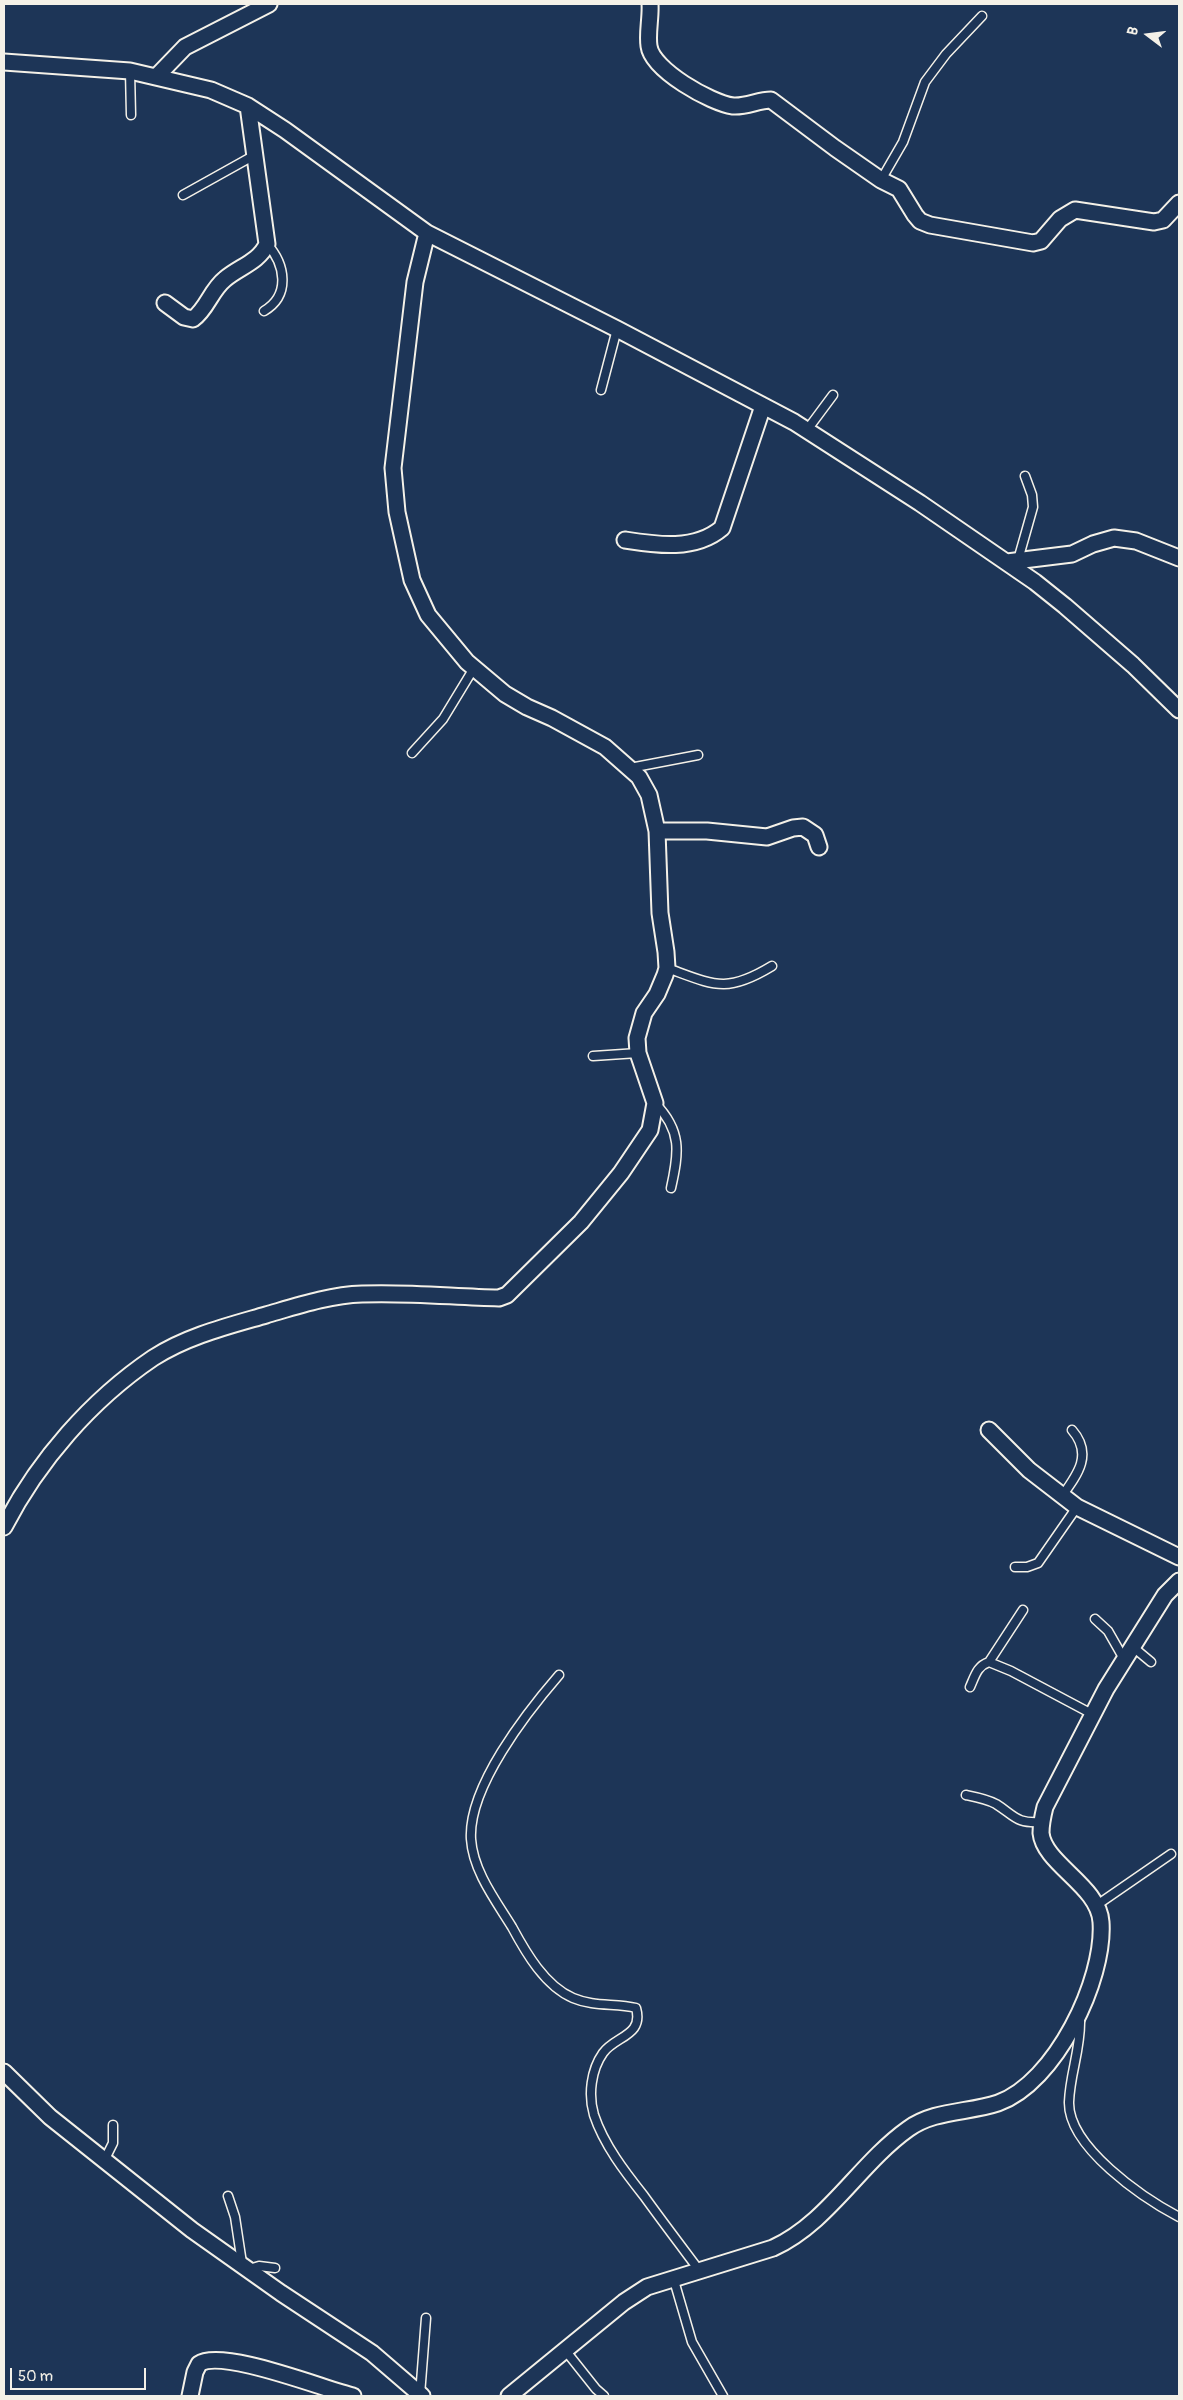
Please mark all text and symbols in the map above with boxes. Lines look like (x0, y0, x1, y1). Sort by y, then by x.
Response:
north arrow (1123, 10, 1173, 60)
text: B (1124, 25, 1142, 37)
scale bar (12, 2358, 149, 2390)
text: 50 m (18, 2367, 53, 2386)

